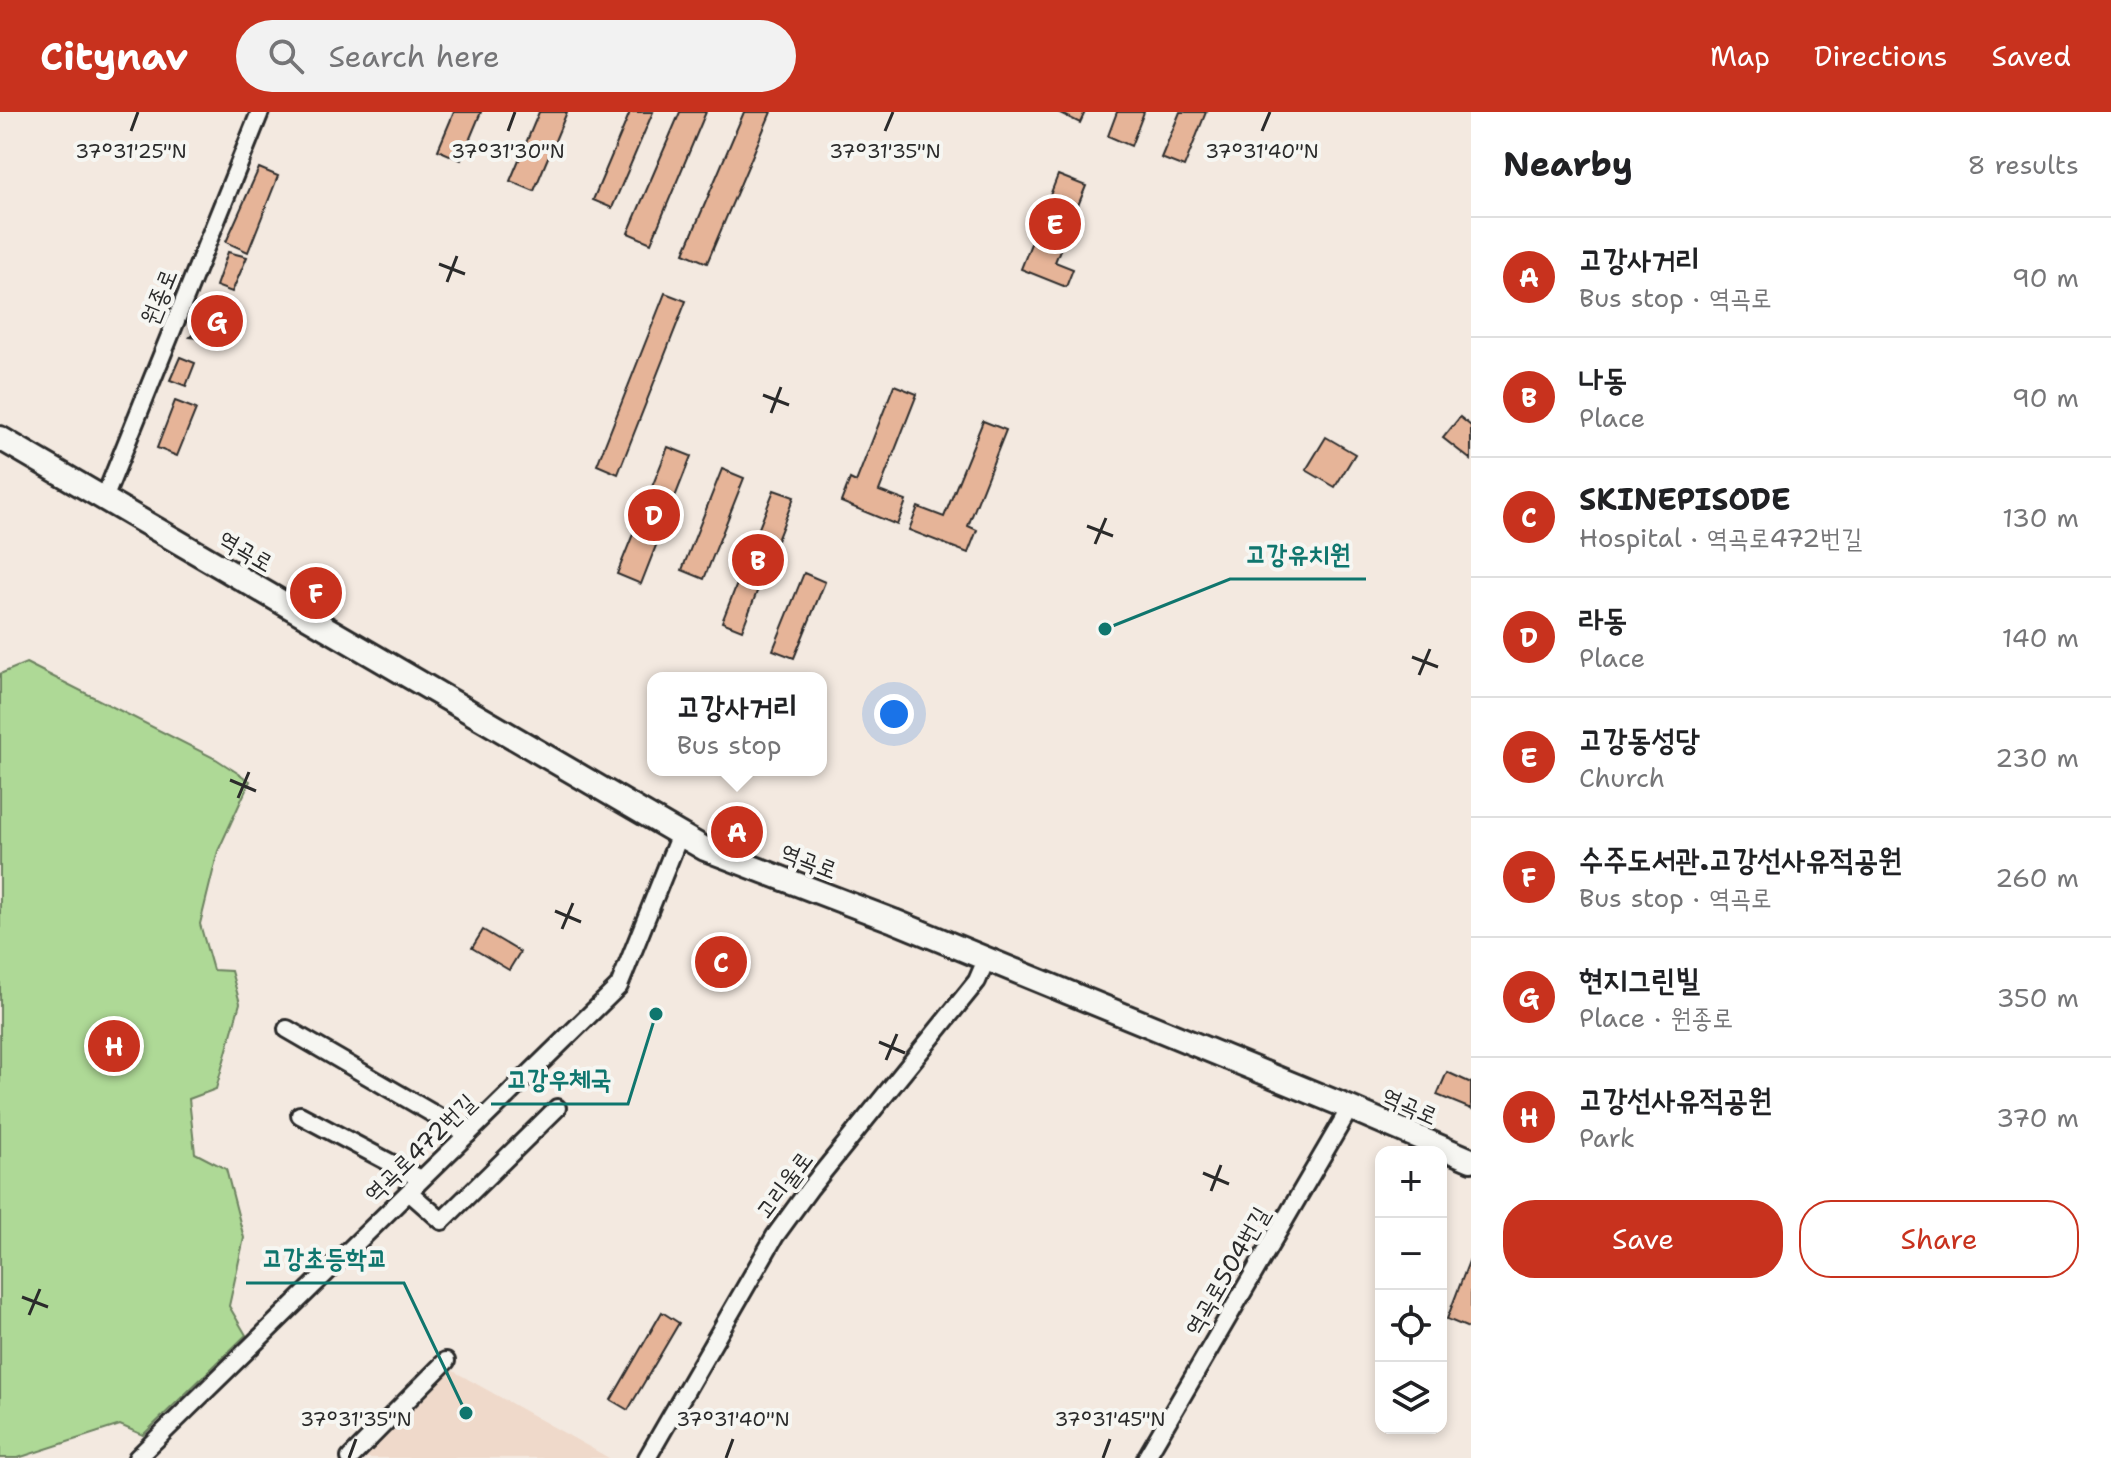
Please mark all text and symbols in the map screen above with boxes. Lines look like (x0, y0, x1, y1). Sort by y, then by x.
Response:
search box (236, 20, 796, 92)
text: Citynav (40, 31, 188, 82)
icon: search (264, 34, 308, 78)
text: Search here (328, 36, 500, 77)
text: Map (1710, 37, 1770, 75)
text: Directions (1814, 37, 1948, 75)
text: Saved (1992, 37, 2071, 75)
text: 37°31'25"N (75, 138, 187, 164)
text: 37°31'30"N (451, 138, 565, 164)
text: 37°31'35"N (829, 138, 941, 164)
text: 37°31'40"N (1205, 138, 1319, 164)
text: Nearby (1503, 141, 1633, 187)
text: 8 results (1967, 147, 2079, 182)
pin: E (1029, 194, 1081, 254)
text: 고강사거리 (1579, 239, 1700, 280)
text: A (1519, 260, 1539, 295)
text: 90 m (2012, 260, 2079, 295)
street label: 원종로 (133, 264, 185, 330)
text: Bus stop · 역곡로 (1579, 280, 1772, 315)
pin: G (191, 291, 243, 351)
text: 나동 (1579, 359, 1627, 400)
text: B (1521, 380, 1537, 415)
text: 90 m (2012, 380, 2079, 415)
text: Place (1579, 400, 1645, 435)
text: SKINEPISODE (1579, 479, 1791, 520)
pin: D (628, 485, 680, 545)
text: C (1521, 500, 1537, 535)
text: 130 m (2002, 500, 2079, 535)
text: Hospital · 역곡로472번길 (1579, 520, 1862, 555)
street label: 역곡로 (213, 523, 279, 579)
callout: 고강유치원 (1230, 529, 1366, 579)
pin: B (732, 530, 784, 590)
text: 고강유치원 (1246, 536, 1350, 571)
pin: F (290, 563, 342, 623)
text: 라동 (1579, 599, 1627, 640)
text: D (1520, 620, 1538, 655)
text: 140 m (2002, 620, 2079, 655)
text: Place (1579, 640, 1645, 675)
popup (647, 672, 827, 776)
text: 고강사거리 (677, 686, 797, 727)
your location (874, 694, 914, 734)
text: 고강동성당 (1579, 719, 1700, 760)
text: Bus stop (677, 727, 782, 762)
text: E (1520, 740, 1538, 775)
text: 230 m (1995, 740, 2079, 775)
text: Church (1579, 760, 1665, 795)
pin: A (711, 802, 763, 862)
street label: 역곡로 (776, 836, 842, 886)
text: 수주도서관.고강선사유적공원 (1579, 839, 1902, 880)
text: F (1521, 860, 1537, 895)
text: 260 m (1995, 860, 2079, 895)
text: Bus stop · 역곡로 (1579, 880, 1772, 915)
pin: C (695, 932, 747, 992)
text: 현지그린빌 (1579, 959, 1700, 1000)
text: G (1519, 980, 1539, 1015)
text: 350 m (1996, 980, 2079, 1015)
text: Place · 원종로 (1579, 1000, 1733, 1035)
pin: H (88, 1016, 140, 1076)
callout: 고강우체국 (491, 1054, 628, 1104)
text: 고강우체국 (507, 1061, 611, 1096)
text: 고강선사유적공원 (1579, 1079, 1772, 1120)
street label: 역곡로 (1377, 1080, 1443, 1132)
street label: 역곡로472번길 (357, 1087, 483, 1209)
text: H (1520, 1100, 1538, 1135)
text: 370 m (1996, 1100, 2079, 1135)
text: Park (1579, 1120, 1635, 1155)
street label: 고리울로 (748, 1145, 820, 1225)
map controls (1375, 1146, 1447, 1434)
button: + (1375, 1146, 1447, 1218)
button: Save (1503, 1200, 1783, 1278)
button: Share (1799, 1200, 2079, 1278)
street label: 역곡로504번길 (1177, 1201, 1277, 1341)
button: − (1375, 1218, 1447, 1290)
callout: 고강초등학교 (246, 1233, 404, 1283)
text: 고강초등학교 (262, 1240, 388, 1275)
button: locate (1375, 1290, 1447, 1362)
button: layers (1375, 1362, 1447, 1434)
text: 37°31'35"N (300, 1406, 412, 1432)
text: 37°31'40"N (676, 1406, 790, 1432)
text: 37°31'45"N (1054, 1406, 1166, 1432)

